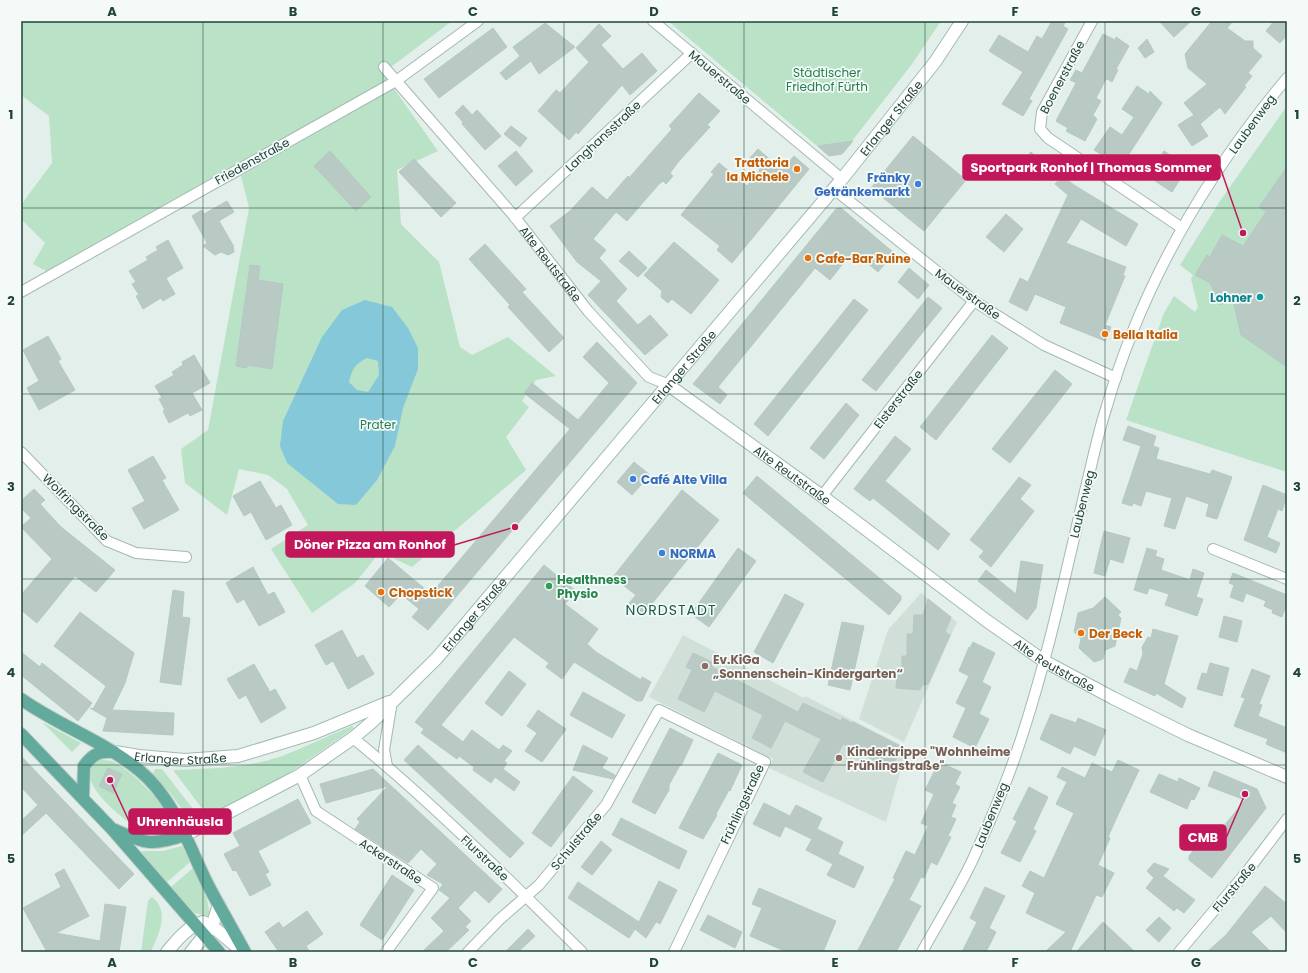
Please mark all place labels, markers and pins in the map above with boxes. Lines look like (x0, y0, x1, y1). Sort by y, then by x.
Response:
place label: Trattoria la Michele (727, 154, 790, 185)
callout: Sportpark Ronhof | Thomas Sommer (963, 155, 1220, 180)
marker: Trattoria la Michele (792, 164, 802, 174)
place label: Fränky Getränkemarkt (814, 169, 910, 200)
marker: Fränky Getränkemarkt (913, 179, 923, 189)
place label: Cafe-Bar Ruine (816, 250, 911, 267)
marker: Cafe-Bar Ruine (803, 253, 813, 263)
place label: Lohner (1210, 289, 1252, 306)
marker: Lohner (1255, 292, 1265, 302)
place label: Bella Italia (1113, 326, 1178, 343)
marker: Bella Italia (1100, 329, 1110, 339)
place label: Café Alte Villa (641, 471, 727, 488)
marker: Café Alte Villa (628, 474, 638, 484)
callout: Döner Pizza am Ronhof (286, 532, 454, 557)
place label: NORMA (670, 545, 716, 562)
marker: NORMA (657, 548, 667, 558)
place label: Healthness Physio (557, 571, 627, 602)
marker: Healthness Physio (544, 581, 554, 591)
place label: ChopsticK (389, 584, 453, 601)
marker: ChopsticK (376, 587, 386, 597)
place label: Der Beck (1089, 625, 1143, 642)
marker: Der Beck (1076, 628, 1086, 638)
place label: Ev.KiGa „Sonnenschein-Kindergarten“ (713, 651, 903, 682)
marker: Ev.KiGa „Sonnenschein-Kindergarten“ (700, 661, 710, 671)
place label: Kinderkrippe "Wohnheime Frühlingstraße" (847, 743, 1011, 774)
marker: Kinderkrippe "Wohnheime Frühlingstraße" (834, 753, 844, 763)
callout: Uhrenhäusla (129, 809, 231, 834)
callout: CMB (1180, 825, 1226, 850)

